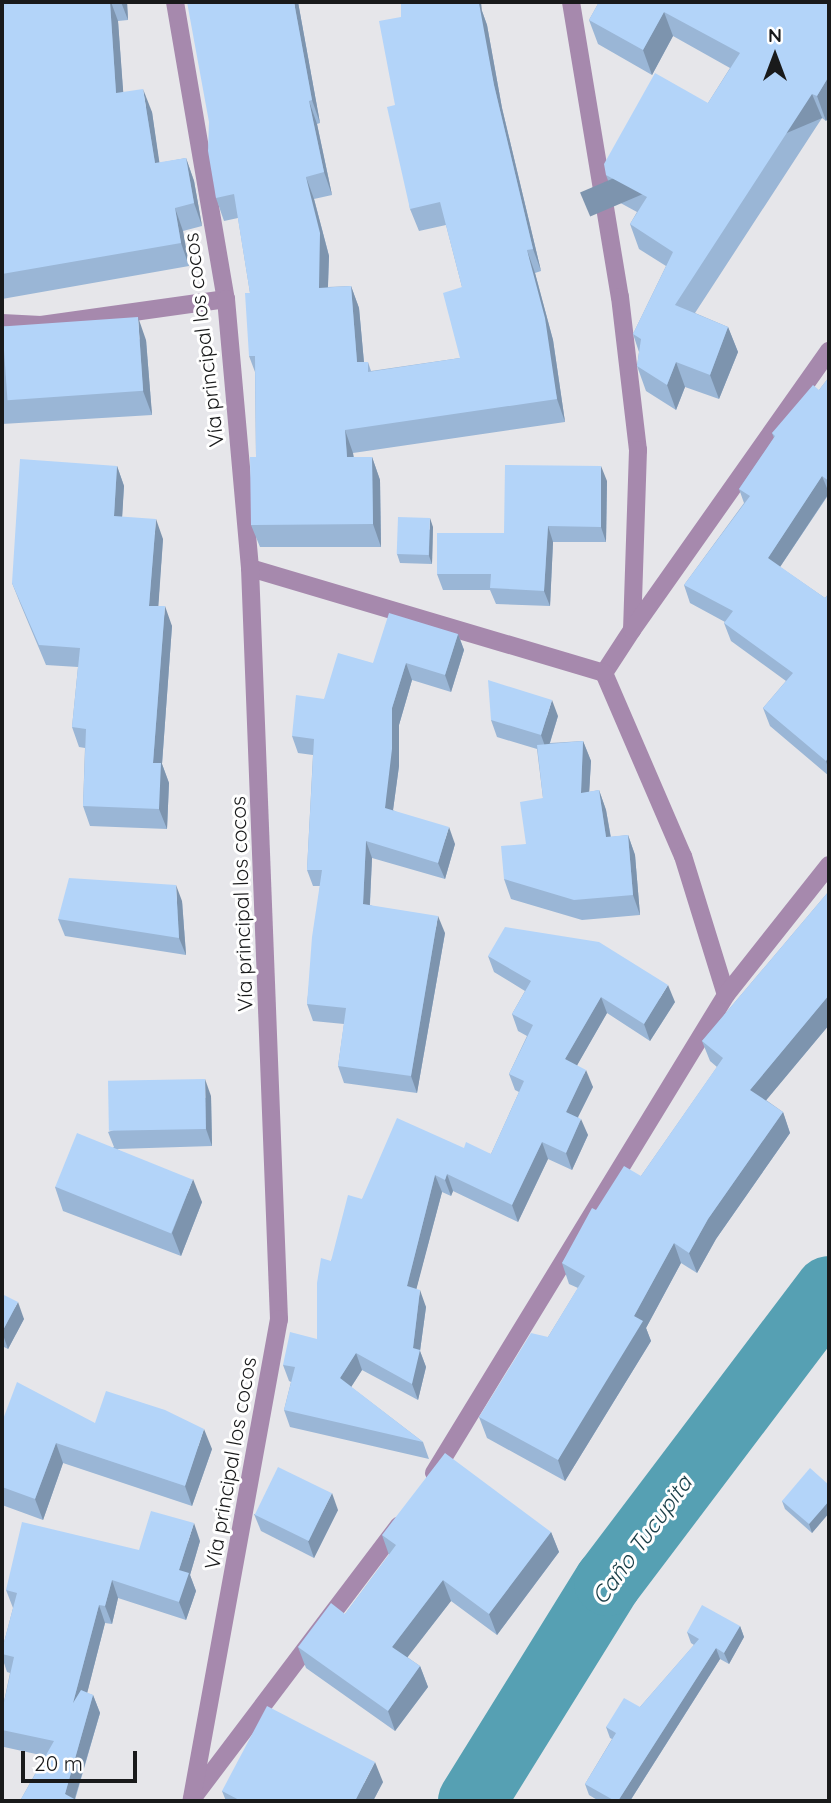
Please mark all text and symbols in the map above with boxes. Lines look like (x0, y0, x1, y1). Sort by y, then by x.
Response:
north arrow (740, 21, 810, 91)
text: N (768, 23, 782, 47)
street label: Vía principal los cocos (177, 231, 229, 449)
street label: Vía principal los cocos (225, 796, 257, 1012)
street label: Vía principal los cocos (199, 1355, 261, 1571)
water label: Caño Tucupita (586, 1470, 698, 1610)
scale bar (24, 1736, 140, 1780)
text: 20 m (34, 1750, 83, 1776)

